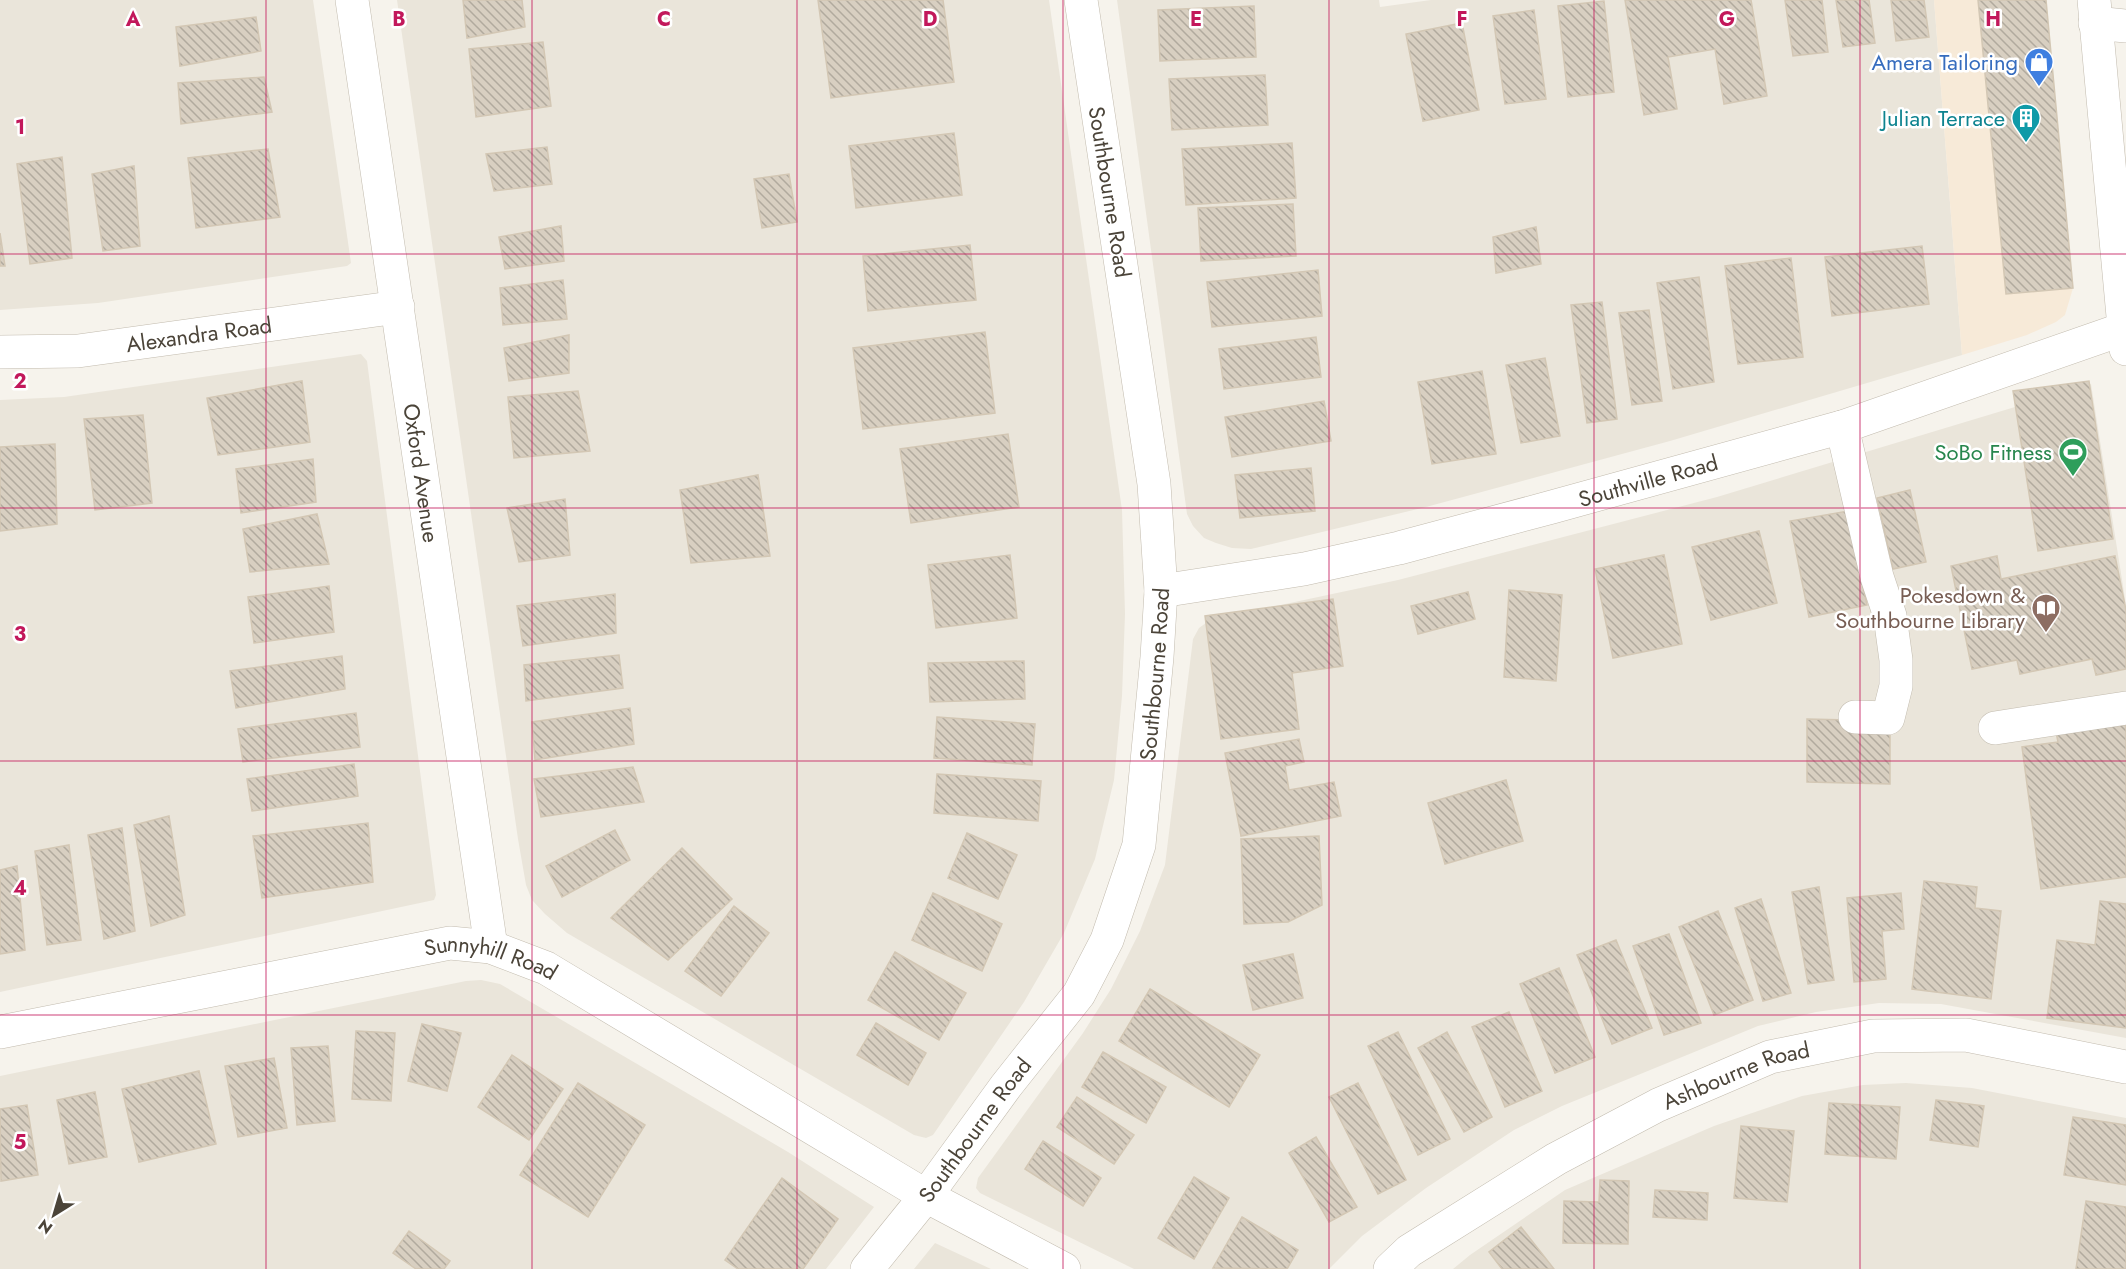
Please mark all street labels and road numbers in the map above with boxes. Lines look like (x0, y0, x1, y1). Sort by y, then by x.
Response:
street label: Southbourne Road (1081, 104, 1139, 280)
street label: Alexandra Road (124, 309, 274, 360)
street label: Oxford Avenue (395, 401, 447, 545)
street label: Southville Road (1575, 446, 1721, 515)
street label: Southbourne Road (1131, 587, 1177, 762)
street label: Sunnyhill Road (421, 927, 564, 987)
street label: Ashbourne Road (1657, 1033, 1812, 1117)
street label: Southbourne Road (910, 1050, 1039, 1209)

